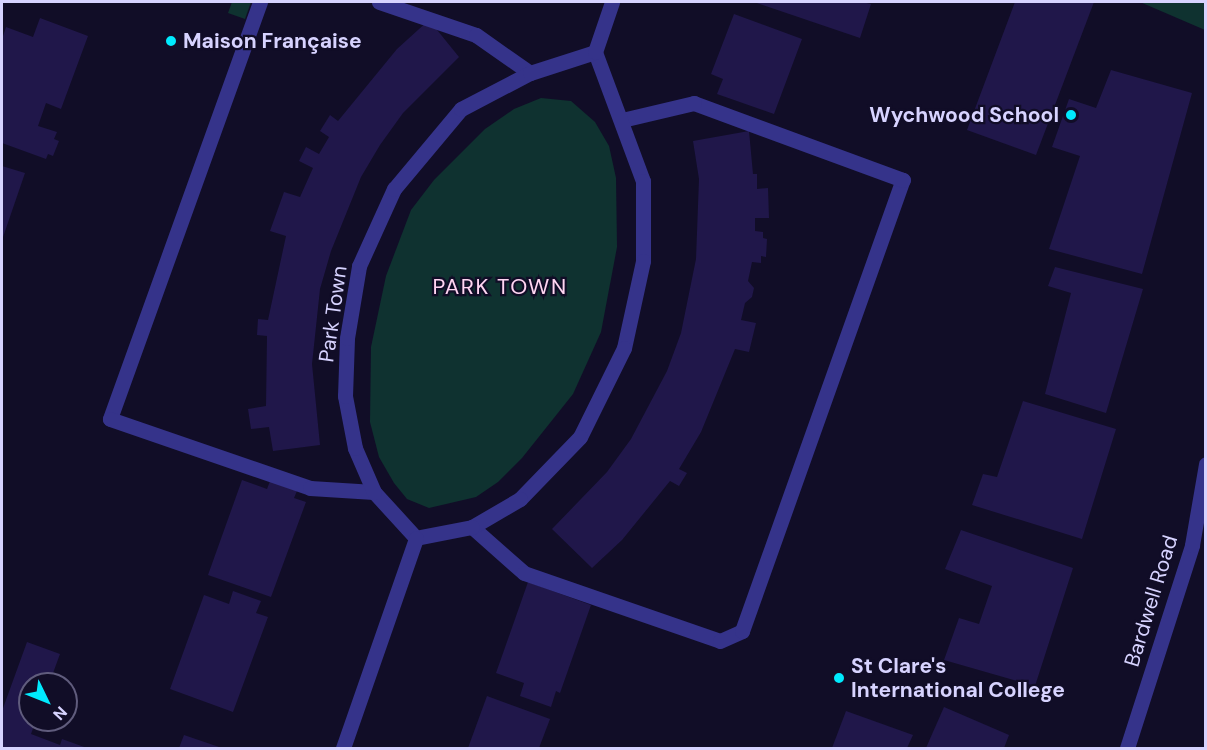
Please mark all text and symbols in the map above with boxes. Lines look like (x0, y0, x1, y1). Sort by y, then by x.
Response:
place label: Maison Française (183, 28, 362, 54)
marker: Maison Française (164, 34, 178, 48)
place label: Wychwood School (869, 102, 1059, 128)
marker: Wychwood School (1064, 108, 1078, 122)
street label: Park Town (314, 264, 352, 364)
district label: PARK TOWN (432, 274, 568, 300)
street label: Bardwell Road (1119, 532, 1183, 670)
place label: St Clare's International College (851, 653, 1065, 703)
marker: St Clare's International College (832, 671, 846, 685)
north arrow (18, 672, 78, 732)
text: N (48, 702, 72, 725)

